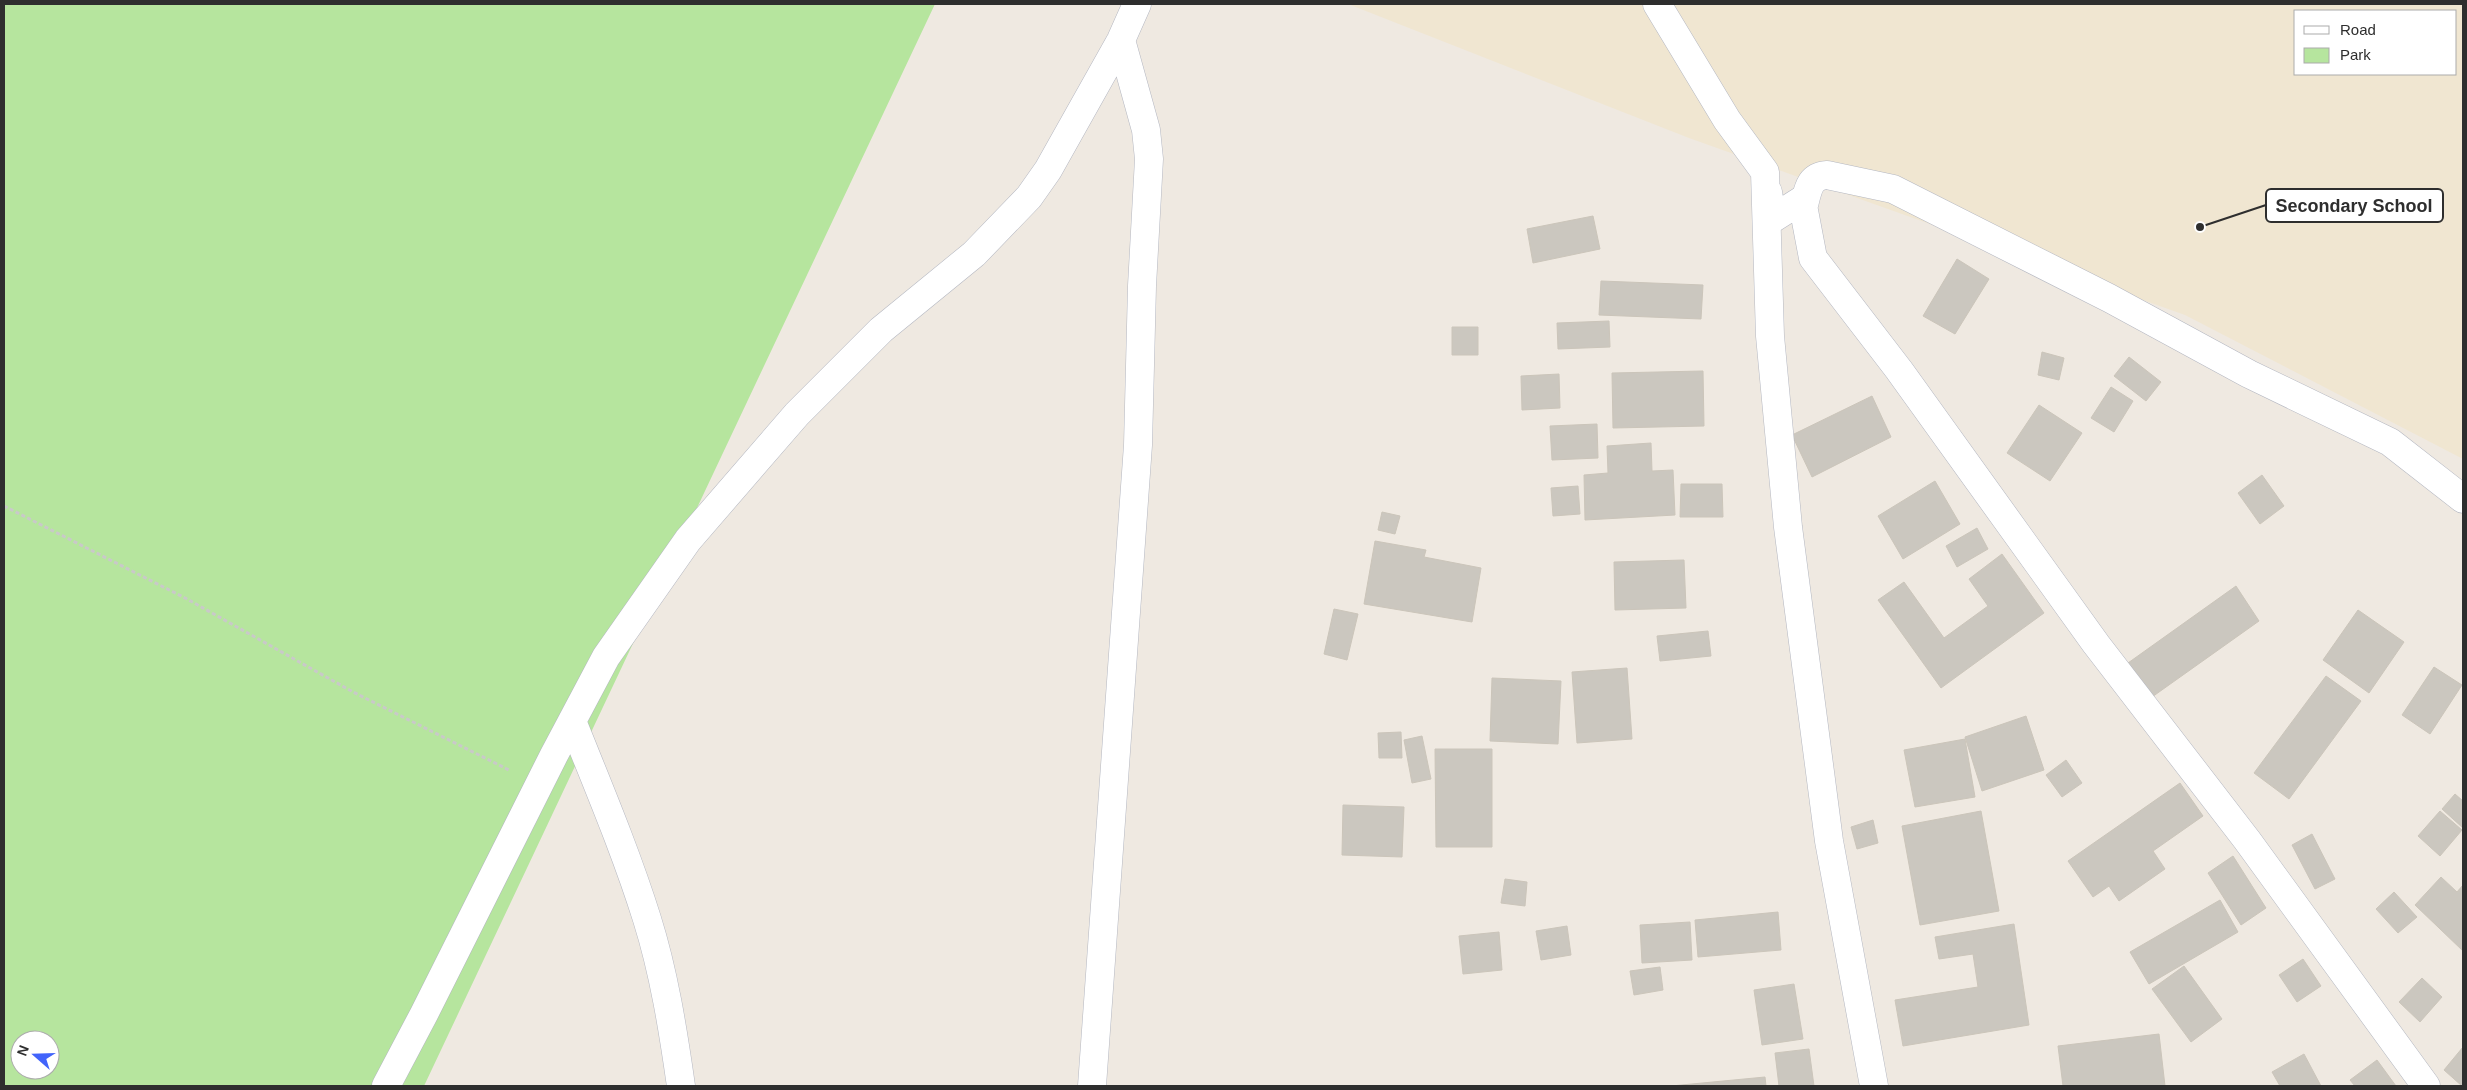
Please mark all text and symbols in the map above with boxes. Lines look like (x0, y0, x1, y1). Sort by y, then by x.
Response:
legend (2294, 10, 2457, 75)
text: Road (2340, 21, 2376, 38)
text: Park (2340, 46, 2371, 63)
callout: Secondary School (2266, 189, 2443, 222)
text: Secondary School (2275, 196, 2433, 216)
north arrow (10, 1030, 60, 1080)
text: N (14, 1043, 32, 1058)

